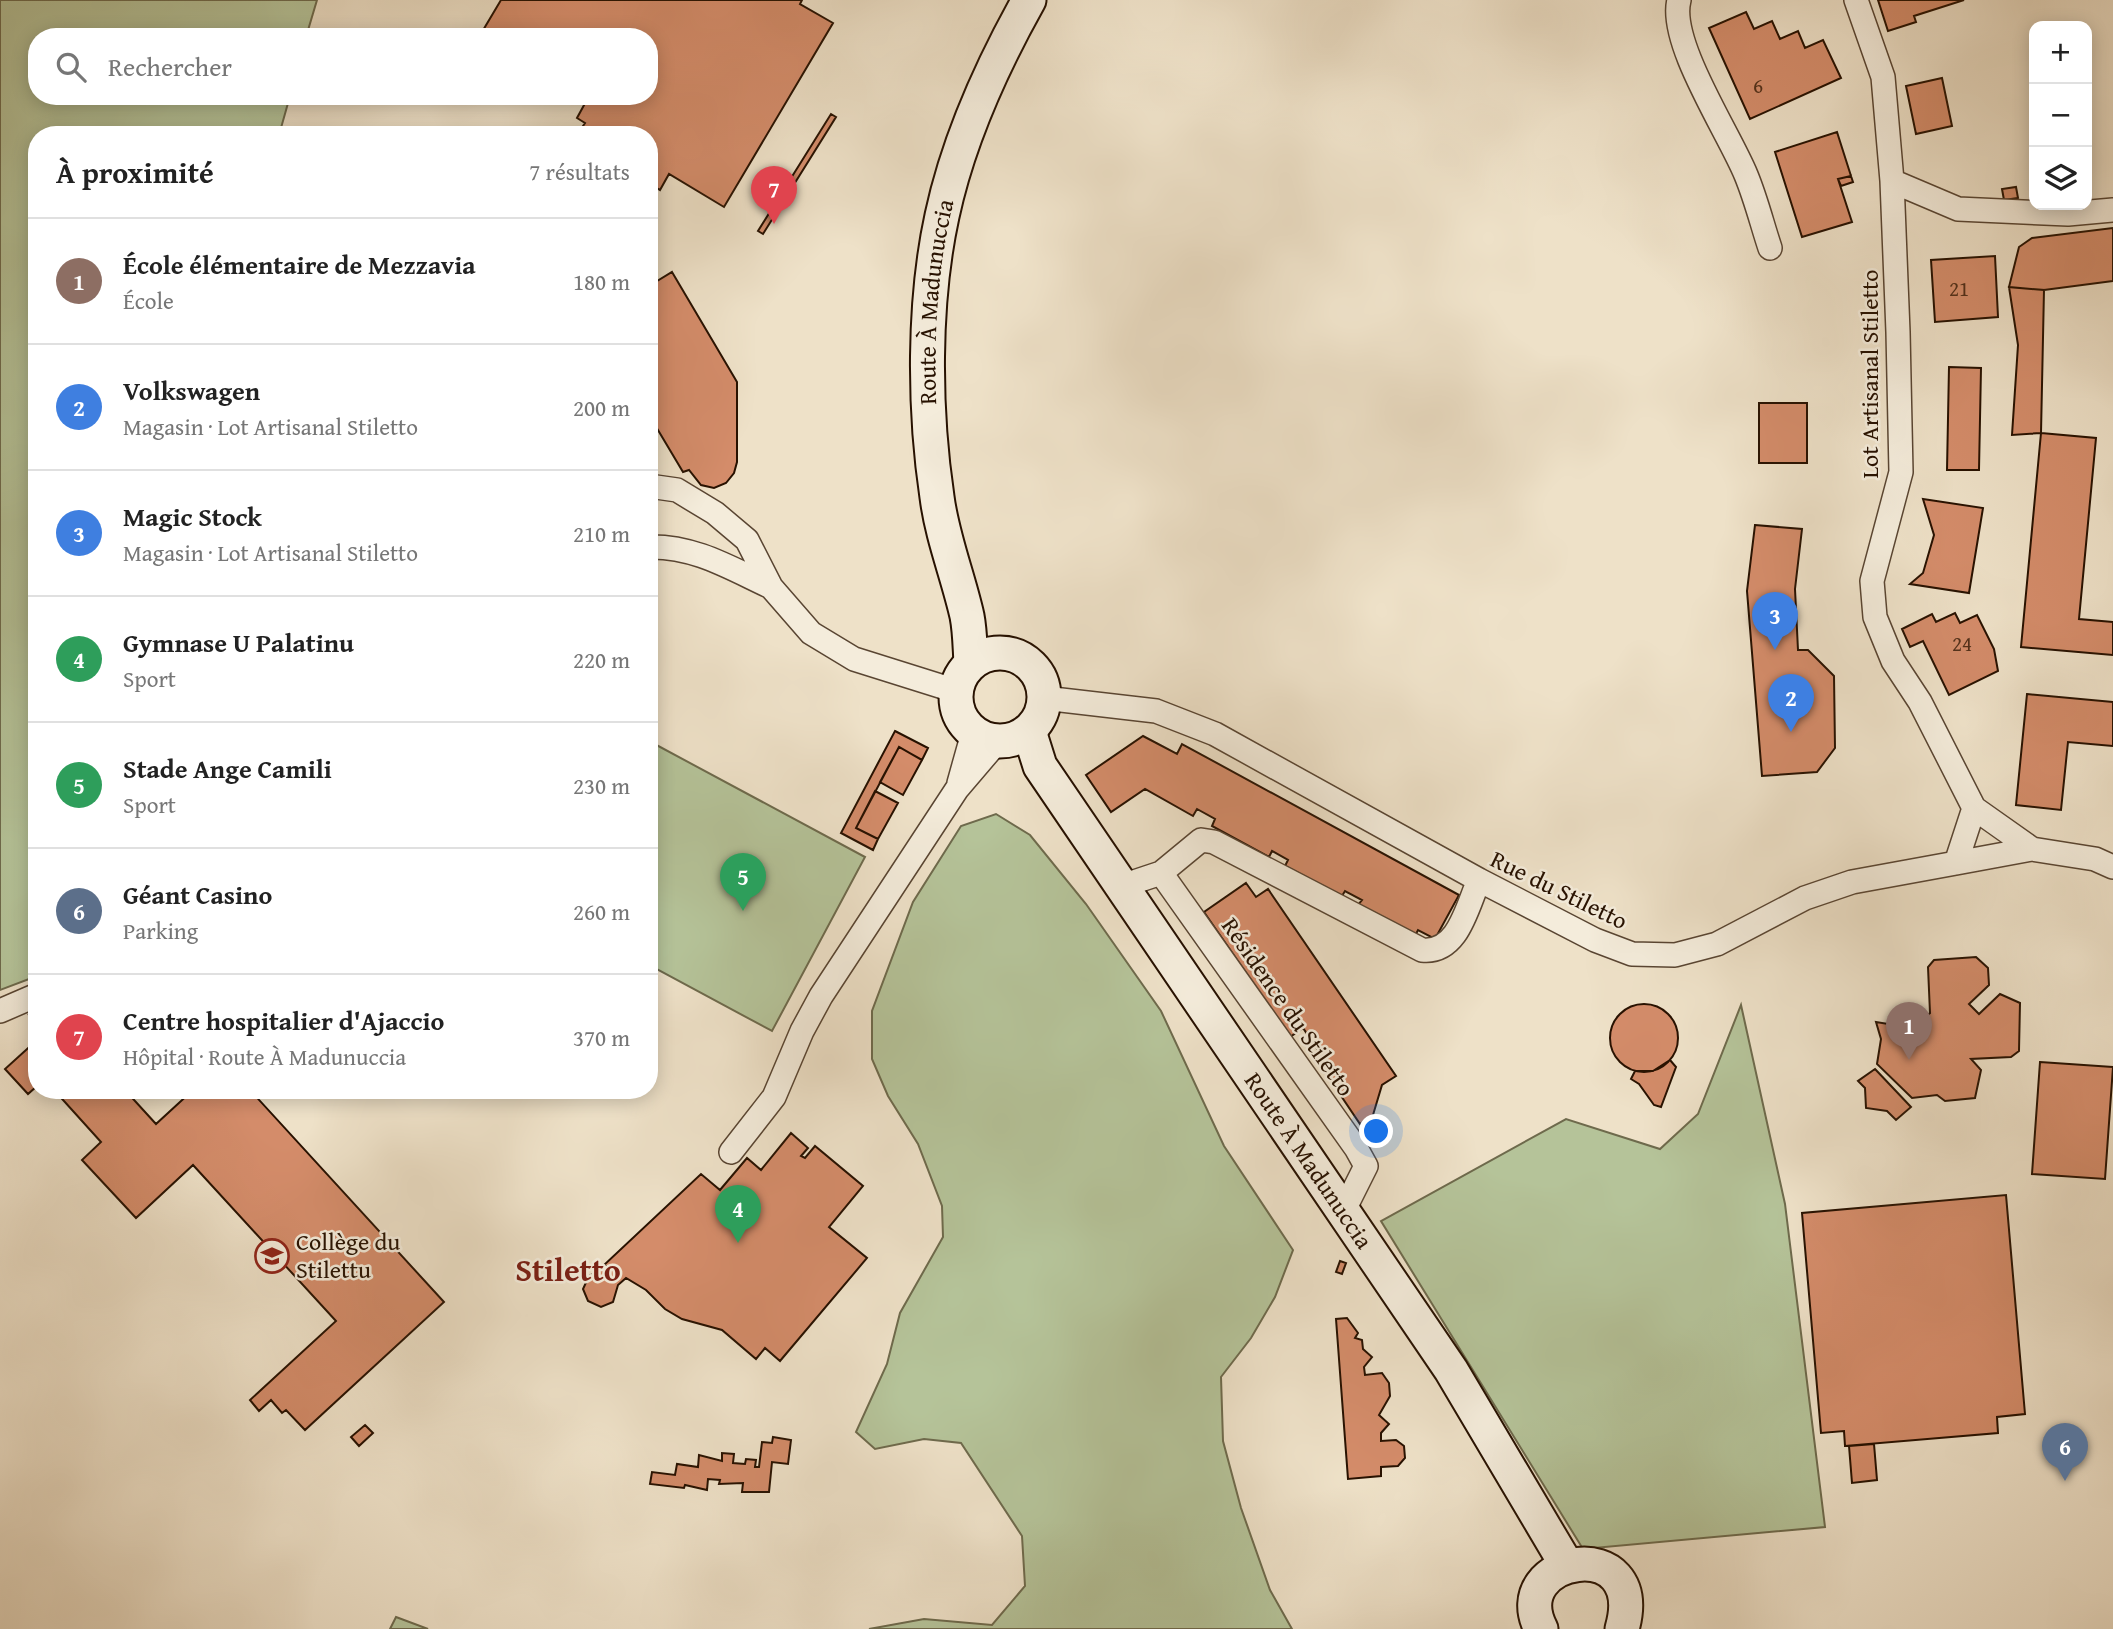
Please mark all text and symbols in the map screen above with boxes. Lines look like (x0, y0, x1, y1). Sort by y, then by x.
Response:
map controls (2029, 21, 2092, 210)
button: + (2029, 21, 2092, 84)
search box (28, 28, 658, 105)
text: Rechercher (108, 47, 232, 86)
icon: search (52, 48, 90, 86)
house number: 6 (1753, 70, 1763, 101)
button: − (2029, 84, 2092, 147)
button: layers (2029, 147, 2092, 210)
text: À proximité (56, 150, 214, 194)
text: 7 résultats (529, 155, 630, 188)
pin: 7 (751, 166, 797, 224)
street label: Route À Madunuccia (909, 195, 962, 405)
text: École élémentaire de Mezzavia (123, 245, 476, 284)
text: 1 (73, 265, 85, 298)
text: 180 m (573, 265, 630, 298)
street label: Lot Artisanal Stiletto (1852, 269, 1887, 479)
house number: 21 (1949, 273, 1969, 304)
text: École (123, 284, 174, 317)
text: Volkswagen (123, 371, 260, 410)
text: 2 (73, 391, 85, 424)
text: 200 m (573, 391, 630, 424)
text: Magasin · Lot Artisanal Stiletto (123, 410, 418, 443)
text: Magic Stock (123, 497, 262, 536)
text: 3 (73, 517, 85, 550)
text: 210 m (573, 517, 630, 550)
text: Magasin · Lot Artisanal Stiletto (123, 536, 418, 569)
pin: 3 (1752, 592, 1798, 650)
text: Gymnase U Palatinu (123, 623, 354, 662)
house number: 24 (1952, 628, 1972, 659)
text: 4 (73, 643, 85, 676)
text: 220 m (573, 643, 630, 676)
text: Sport (123, 662, 176, 695)
pin: 2 (1768, 674, 1814, 732)
text: Stade Ange Camili (123, 749, 332, 788)
text: 5 (73, 769, 85, 802)
text: 230 m (573, 769, 630, 802)
text: Sport (123, 788, 176, 821)
street label: Rue du Stiletto (1485, 841, 1634, 938)
pin: 5 (720, 853, 766, 911)
text: Géant Casino (123, 875, 272, 914)
text: 6 (73, 895, 85, 928)
text: 260 m (573, 895, 630, 928)
street label: Résidence du Stiletto (1213, 910, 1363, 1103)
text: Parking (123, 914, 198, 947)
text: Centre hospitalier d'Ajaccio (123, 1001, 444, 1040)
pin: 1 (1886, 1002, 1932, 1060)
text: 7 (73, 1021, 85, 1054)
text: 370 m (573, 1021, 630, 1054)
text: Hôpital · Route À Madunuccia (123, 1040, 406, 1073)
street label: Route À Madunuccia (1236, 1065, 1382, 1256)
your location (1359, 1114, 1393, 1148)
pin: 4 (715, 1185, 761, 1243)
place label: Collège du Stilettu (296, 1224, 400, 1287)
school or university icon: Collège du Stilettu (253, 1237, 291, 1275)
district label: Stiletto (515, 1246, 621, 1293)
pin: 6 (2042, 1423, 2088, 1481)

